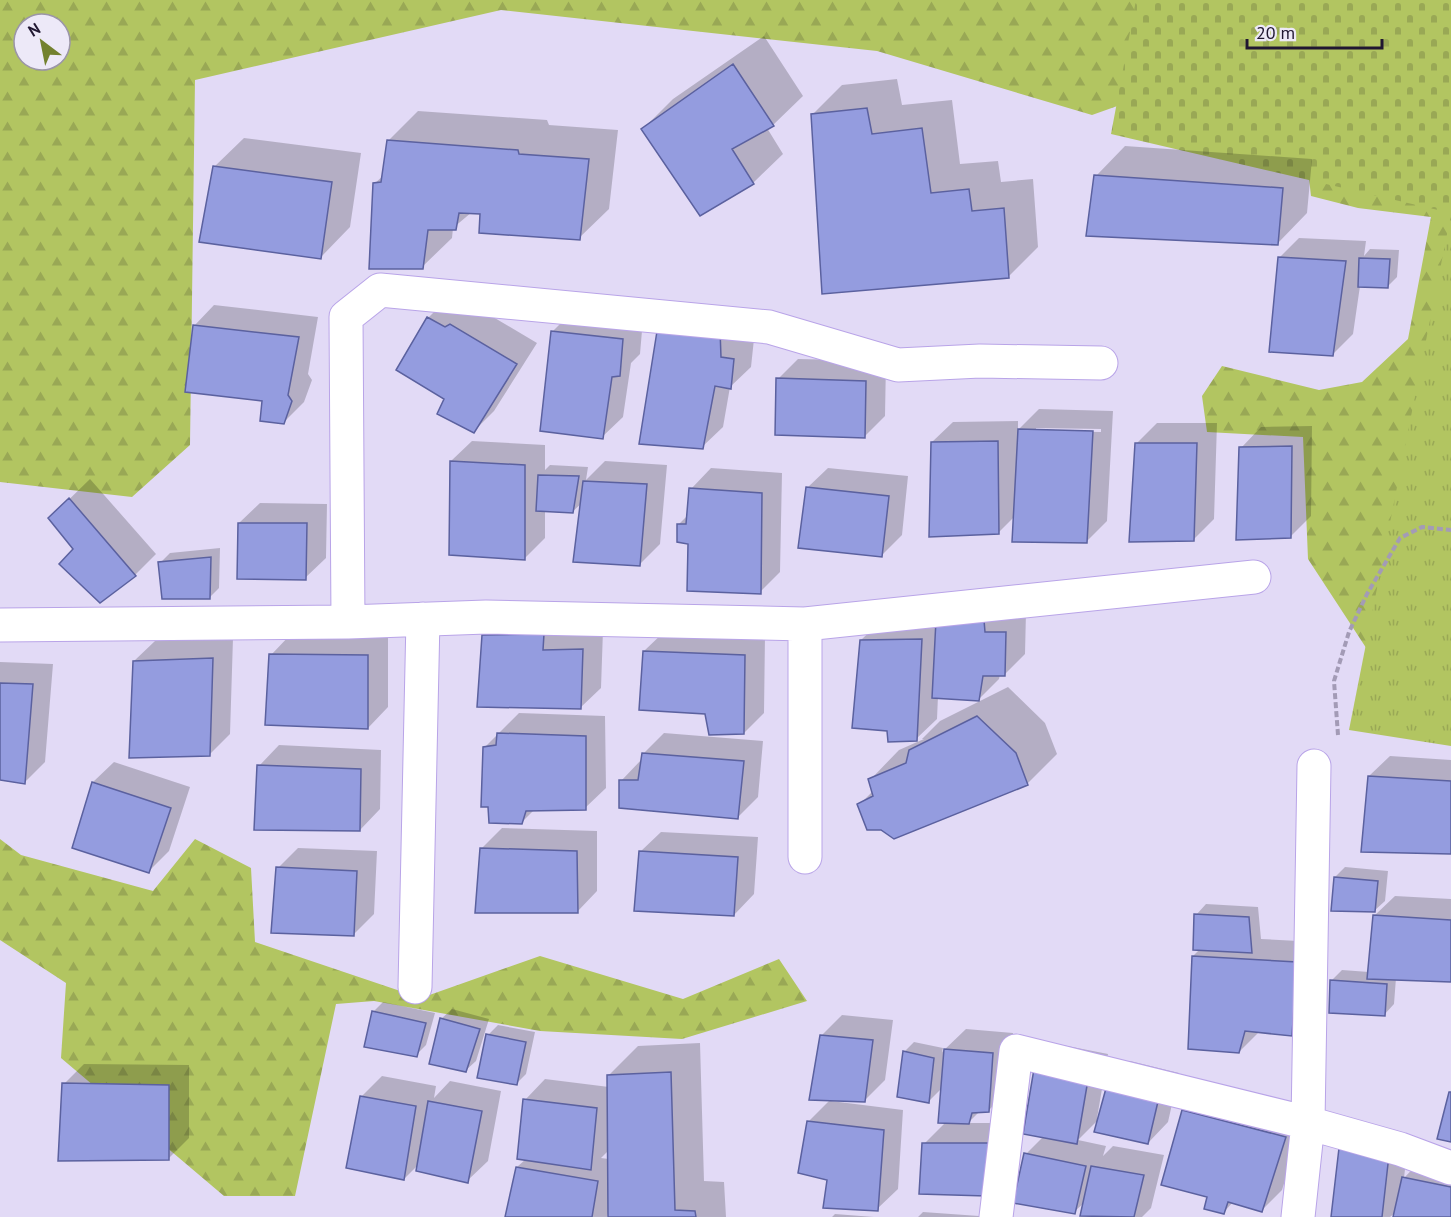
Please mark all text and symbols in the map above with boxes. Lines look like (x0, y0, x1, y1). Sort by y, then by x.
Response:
north arrow (12, 12, 72, 72)
scale bar (1247, 12, 1382, 50)
text: N (24, 18, 44, 41)
text: 20 m (1256, 21, 1295, 44)

